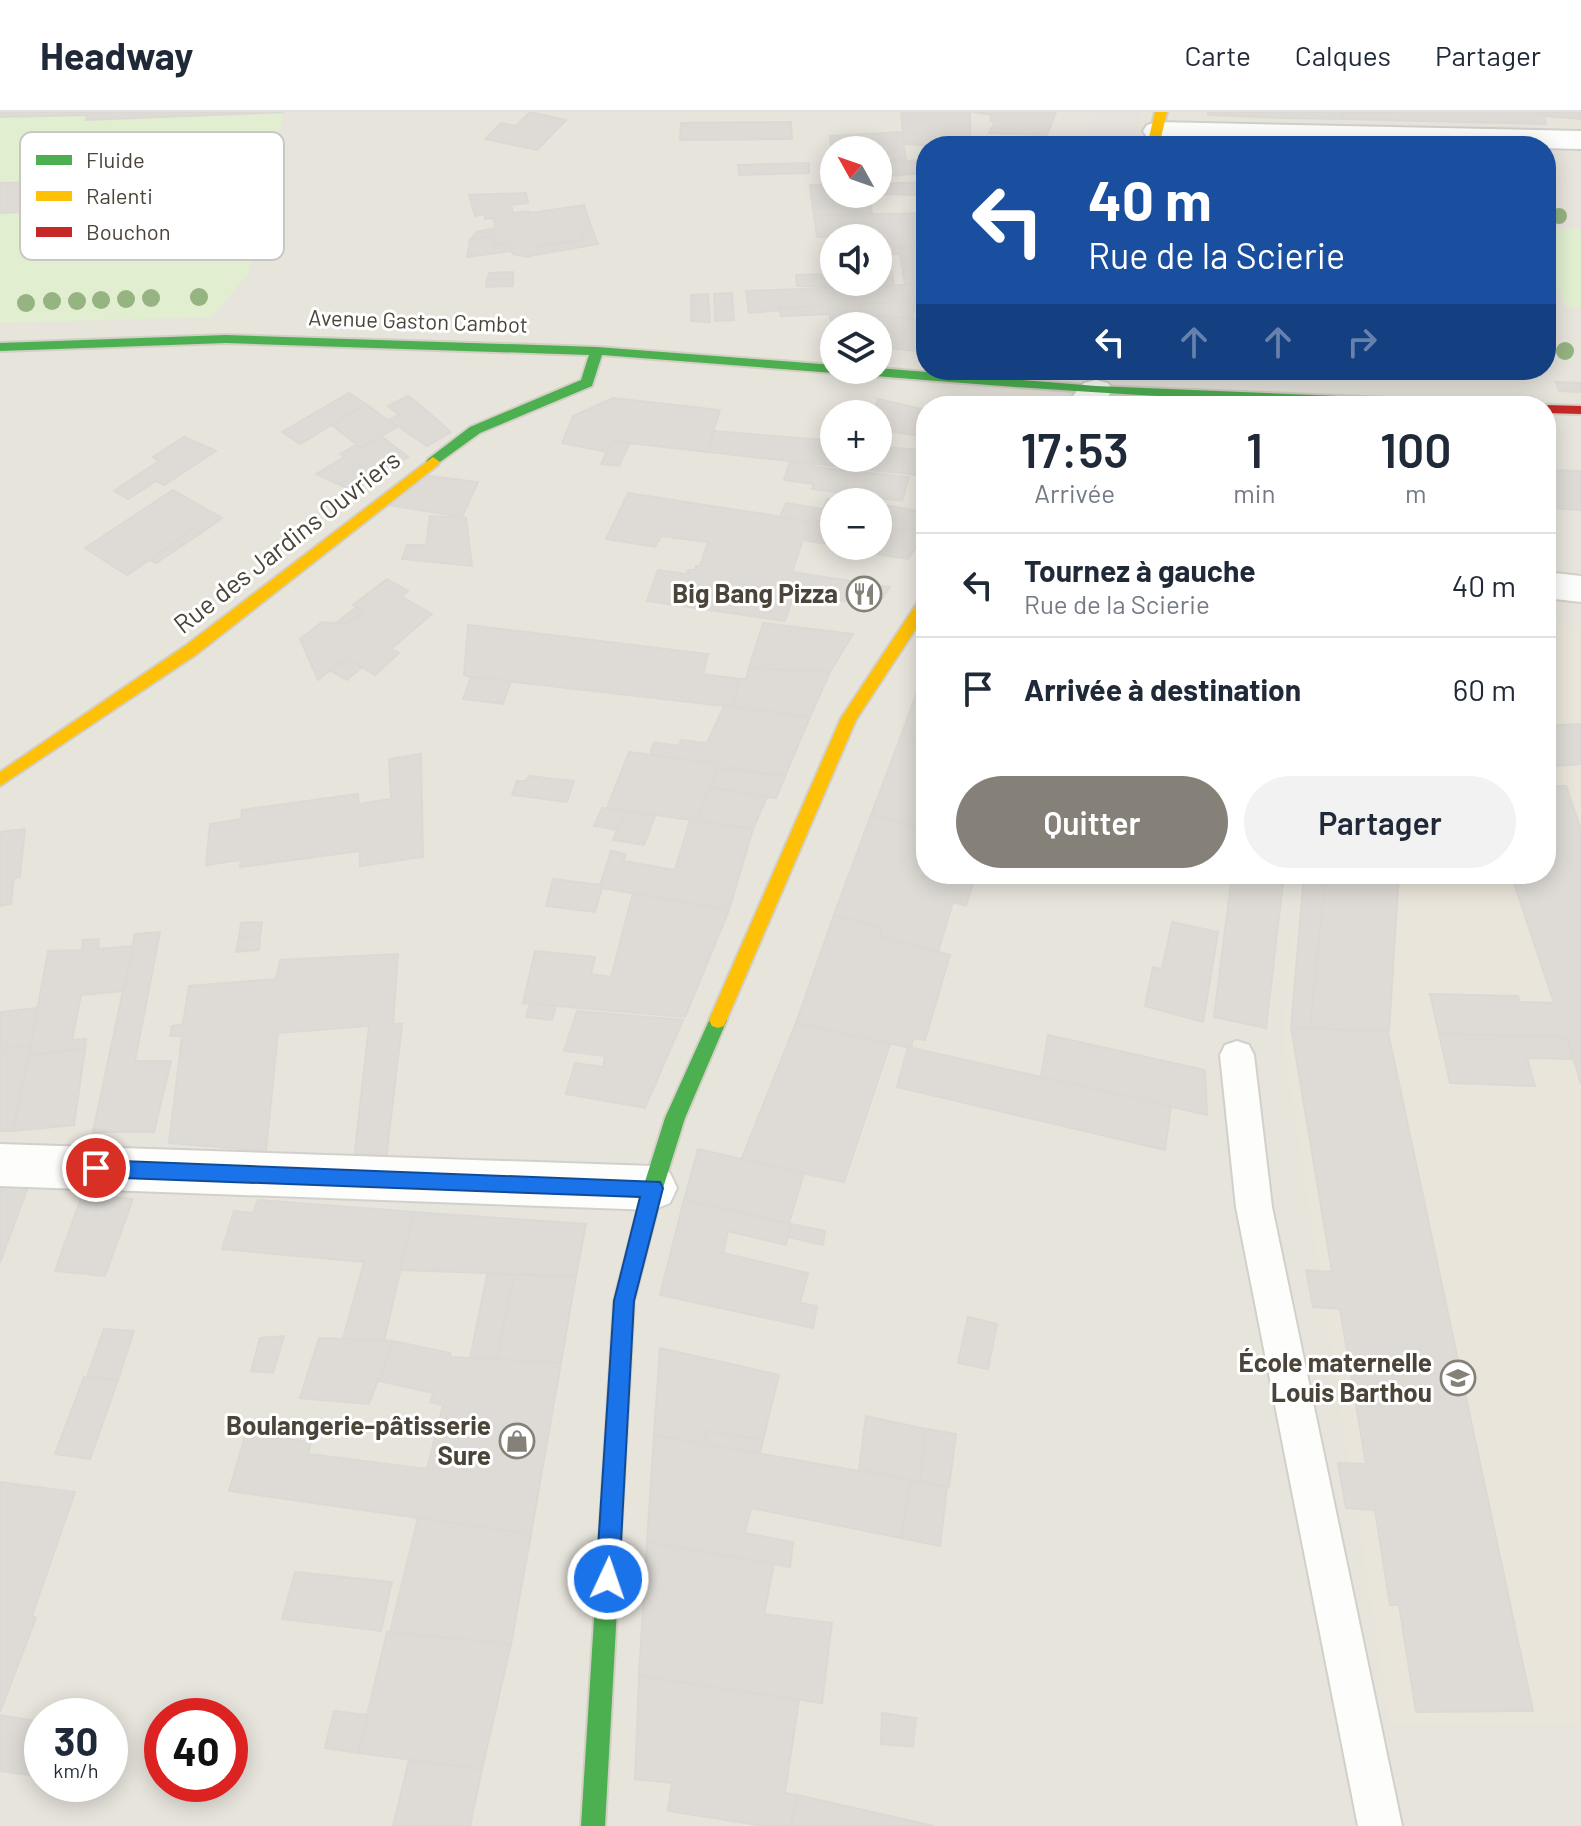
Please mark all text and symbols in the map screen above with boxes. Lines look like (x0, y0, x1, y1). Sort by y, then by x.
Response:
text: Headway (40, 32, 193, 78)
text: Carte (1184, 38, 1251, 72)
text: Calques (1295, 38, 1391, 72)
text: Partager (1435, 38, 1541, 72)
legend (20, 132, 284, 260)
north arrow (820, 136, 892, 208)
map controls (820, 136, 892, 560)
text: Fluide (86, 146, 145, 172)
text: 40 m (1088, 165, 1212, 232)
icon: left (956, 168, 1060, 272)
text: Ralenti (86, 182, 153, 208)
text: Bouchon (86, 218, 171, 244)
button: sound (820, 224, 892, 296)
text: Rue de la Scierie (1088, 233, 1345, 276)
street label: Avenue Gaston Cambot (308, 303, 528, 337)
button: layers (820, 312, 892, 384)
icon: left (1088, 320, 1132, 364)
icon: ahead (1172, 320, 1216, 364)
icon: ahead (1256, 320, 1300, 364)
icon: right (1340, 320, 1384, 364)
button: + (820, 400, 892, 472)
text: 17:53 (1021, 420, 1129, 478)
text: 1 (1246, 420, 1263, 478)
text: 100 (1380, 420, 1451, 478)
street label: Rue des Jardins Ouvriers (167, 443, 406, 639)
text: Arrivée (1034, 477, 1115, 508)
text: min (1233, 477, 1276, 508)
text: m (1405, 477, 1427, 508)
button: − (820, 488, 892, 560)
text: Tournez à gauche (1024, 552, 1256, 588)
icon: left (956, 563, 1000, 607)
text: 40 m (1452, 567, 1516, 603)
restaurant icon: Big Bang Pizza (845, 575, 883, 613)
place label: Big Bang Pizza (672, 577, 838, 608)
text: Rue de la Scierie (1024, 588, 1210, 619)
icon: arrive (956, 667, 1000, 711)
text: Arrivée à destination (1024, 671, 1301, 707)
text: 60 m (1453, 671, 1516, 707)
button: Quitter (956, 776, 1228, 868)
button: Partager (1244, 776, 1516, 868)
pin (62, 1134, 130, 1202)
icon: arrive (74, 1146, 118, 1190)
place label: École maternelle Louis Barthou (1239, 1346, 1432, 1407)
school or university icon: École maternelle Louis Barthou (1439, 1359, 1477, 1397)
place label: Boulangerie-pâtisserie Sure (226, 1409, 491, 1470)
shop icon: Boulangerie-pâtisserie Sure (498, 1422, 536, 1460)
position arrow (566, 1537, 650, 1621)
speed limit sign: 40 (144, 1698, 248, 1802)
text: 30 (54, 1716, 98, 1764)
text: km/h (53, 1758, 99, 1782)

